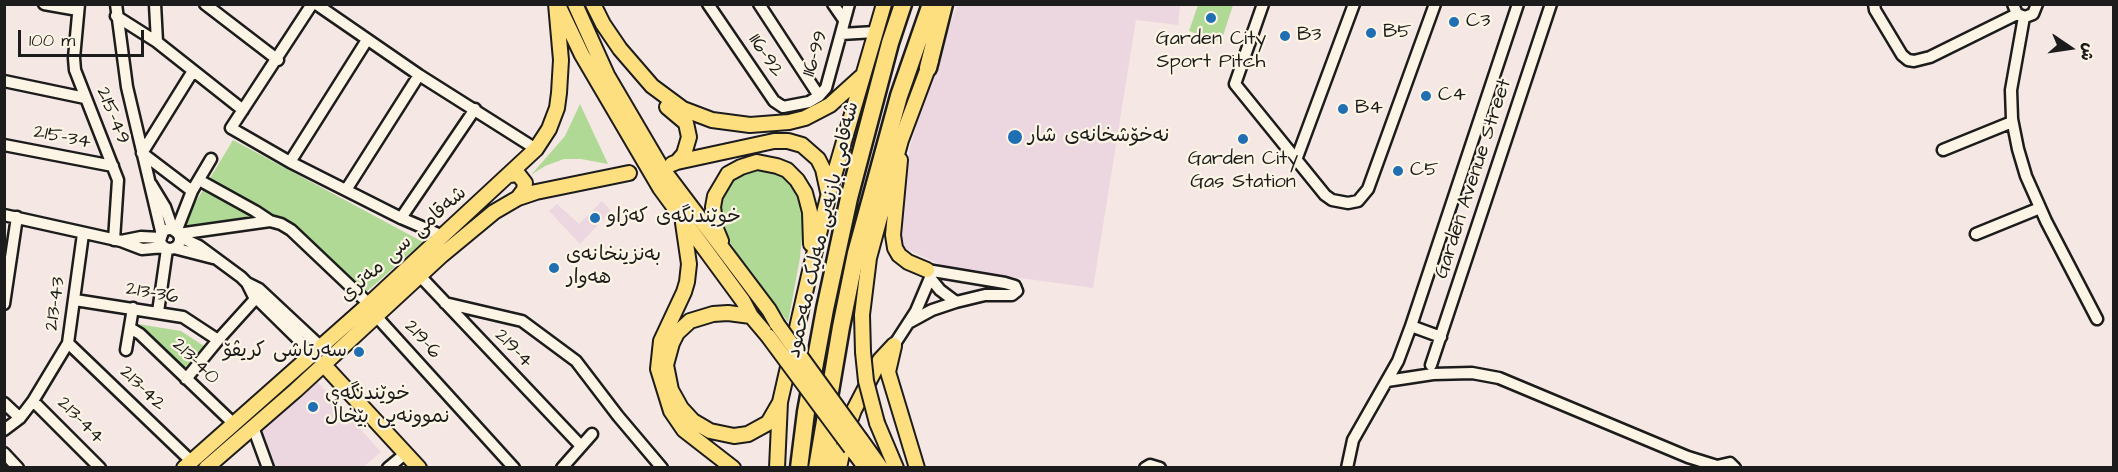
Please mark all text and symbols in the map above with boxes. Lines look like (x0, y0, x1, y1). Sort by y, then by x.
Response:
place label: C3 (1466, 10, 1490, 34)
marker: Garden City Sport Pitch (1204, 11, 1218, 25)
marker: C3 (1447, 15, 1461, 29)
scale bar (21, 18, 147, 56)
north arrow (2040, 18, 2100, 78)
place label: B5 (1383, 21, 1411, 45)
place label: B3 (1297, 24, 1321, 48)
marker: B5 (1364, 26, 1378, 40)
text: 100 m (29, 28, 75, 53)
street label: 116-99 (798, 28, 834, 80)
place label: Garden City Sport Pitch (1156, 28, 1266, 75)
marker: B3 (1278, 29, 1292, 43)
street label: 116-92 (742, 30, 788, 82)
text: ش (2075, 41, 2100, 63)
street label: Garden Avenue Street (1430, 76, 1518, 282)
street label: 215-49 (90, 84, 134, 148)
place label: C4 (1438, 84, 1466, 108)
marker: C4 (1419, 89, 1433, 103)
place label: B4 (1355, 97, 1383, 121)
street label: شەقامی بازنەیی مەلیک مەحمود (783, 99, 865, 361)
marker: B4 (1336, 102, 1350, 116)
street label: 215-34 (31, 121, 93, 155)
place label: نەخۆشخانەی شار (1028, 125, 1169, 149)
marker: نەخۆشخانەی شار (1006, 128, 1024, 146)
marker: Garden City Gas Station (1236, 132, 1250, 146)
place label: Garden City Gas Station (1188, 148, 1298, 195)
place label: C5 (1410, 159, 1438, 183)
marker: C5 (1391, 164, 1405, 178)
street label: شەقامی سی مەتری (336, 182, 472, 308)
place label: خوێندنگەی کەژاو (607, 206, 741, 230)
marker: خوێندنگەی کەژاو (588, 211, 602, 225)
place label: بەنزینخانەی هەوار (566, 244, 661, 291)
marker: بەنزینخانەی هەوار (547, 261, 561, 275)
street label: 213-43 (40, 276, 72, 332)
street label: 213-36 (124, 278, 180, 310)
street label: 219-6 (398, 316, 446, 364)
street label: 219-4 (489, 324, 537, 374)
street label: 213-40 (166, 334, 224, 390)
place label: سەرتاشی کریڤۆ (223, 340, 347, 364)
marker: سەرتاشی کریڤۆ (352, 345, 366, 359)
street label: 213-42 (114, 361, 170, 417)
place label: خوێندنگەی نموونەیی بێخاڵ (325, 383, 451, 430)
street label: 213-44 (51, 392, 109, 450)
marker: خوێندنگەی نموونەیی بێخاڵ (306, 400, 320, 414)

